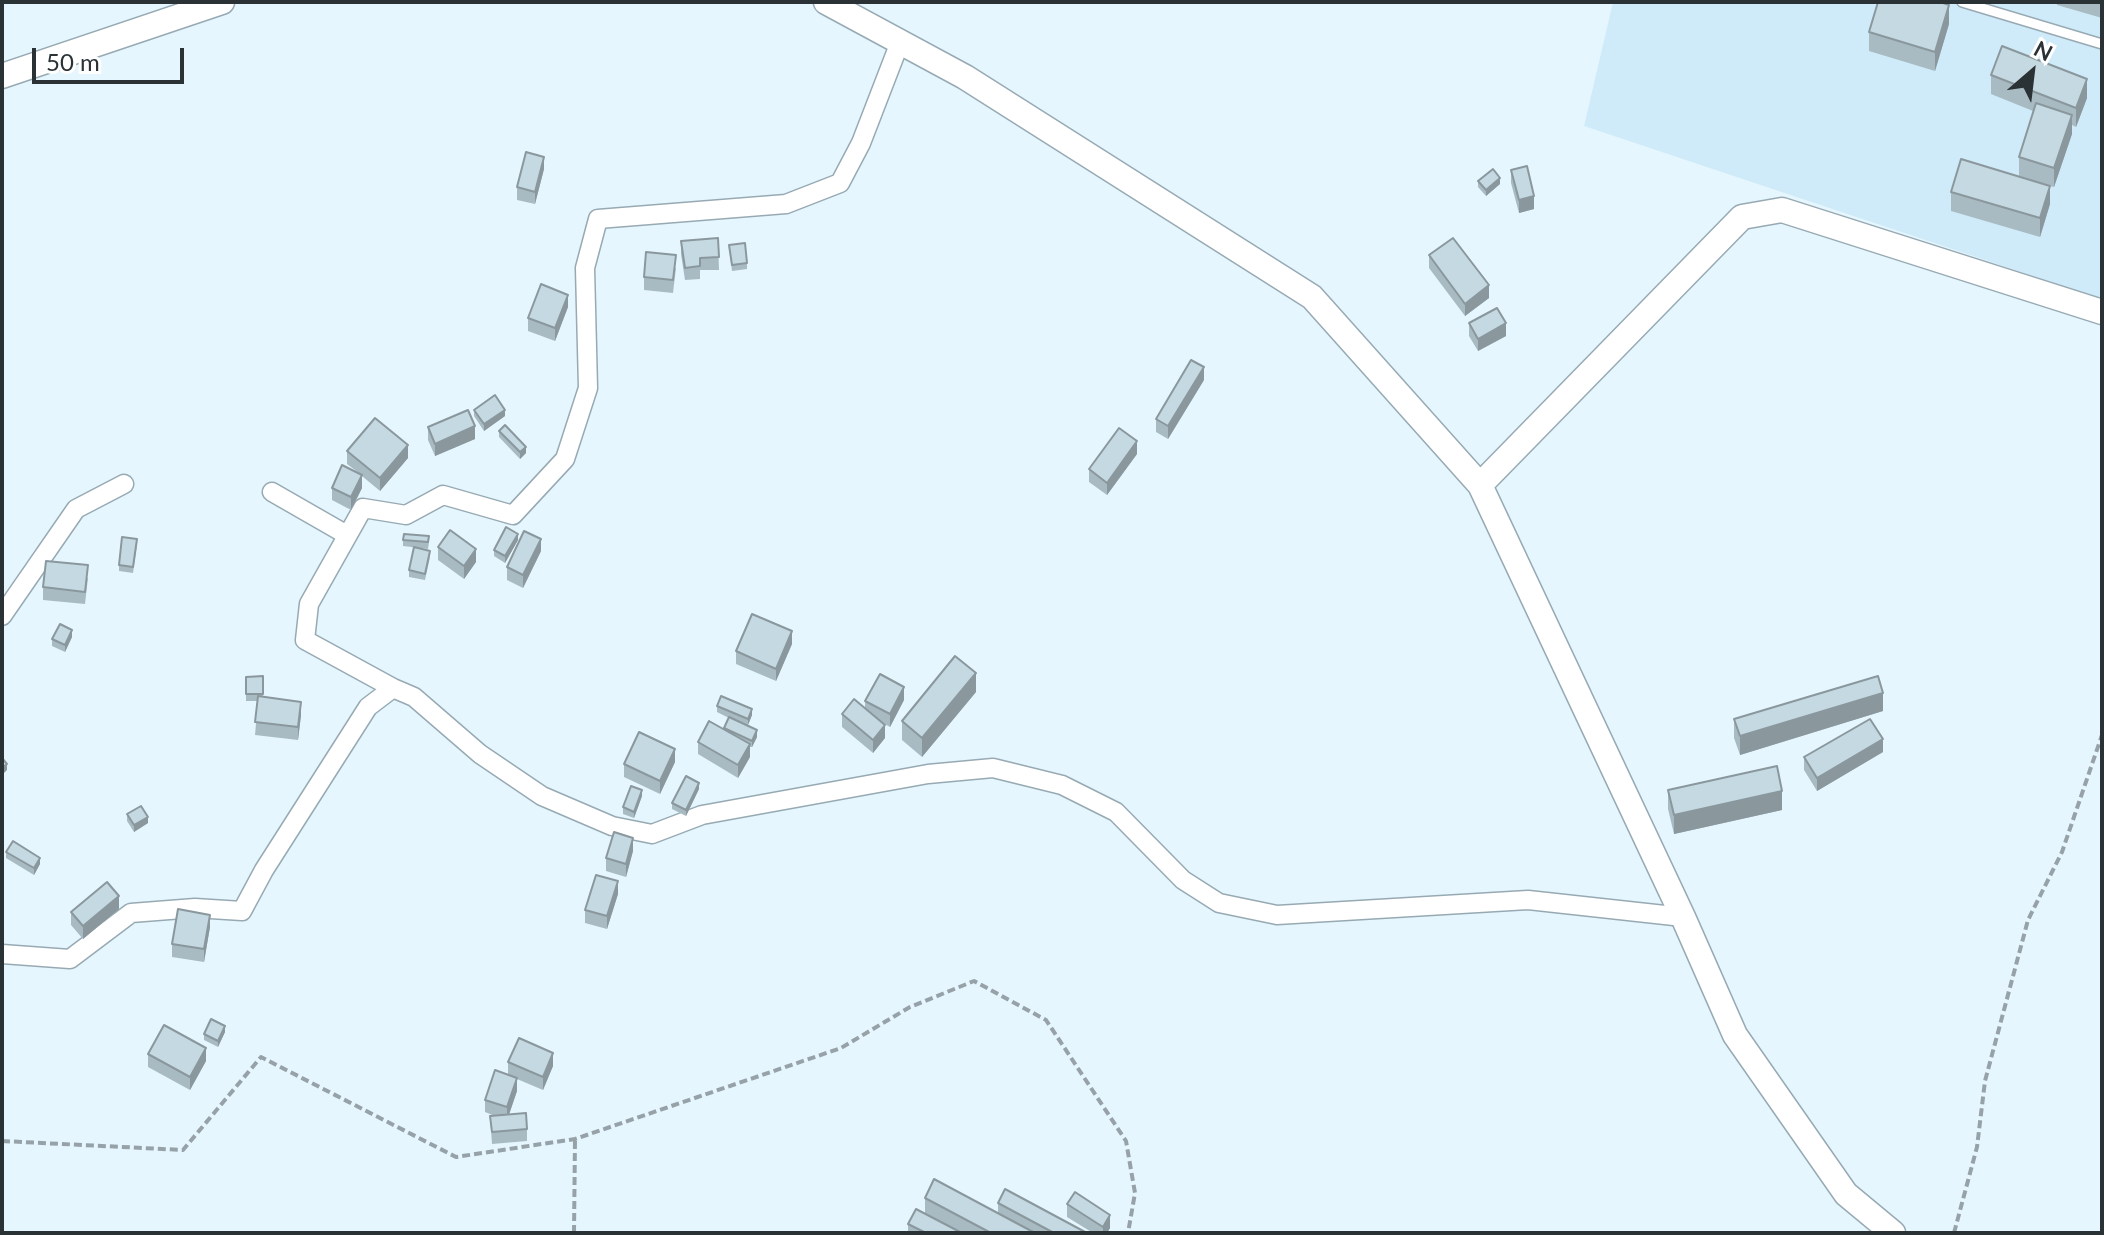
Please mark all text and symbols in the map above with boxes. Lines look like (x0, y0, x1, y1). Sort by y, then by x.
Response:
scale bar (36, 32, 188, 82)
north arrow (1992, 32, 2072, 112)
text: N (2030, 34, 2057, 66)
text: 50 m (46, 47, 100, 76)

